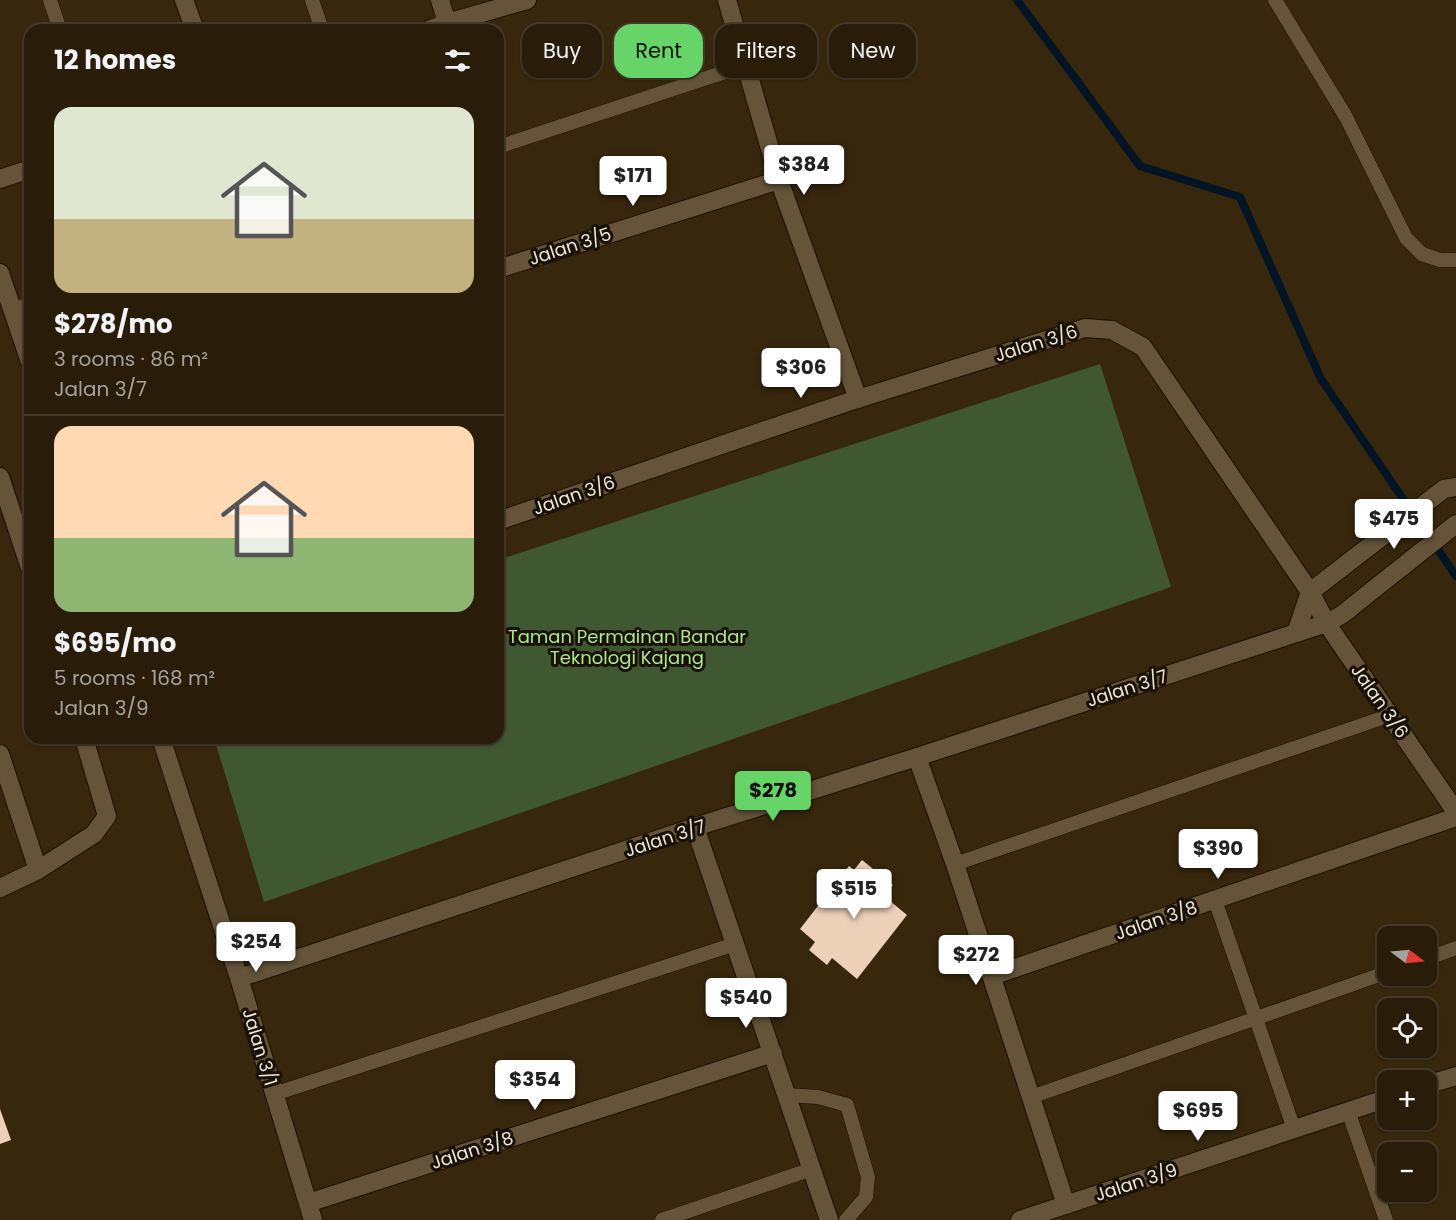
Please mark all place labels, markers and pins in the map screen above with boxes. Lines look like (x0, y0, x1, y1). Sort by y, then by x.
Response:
pin: $384 (768, 145, 840, 196)
pin: $171 (597, 156, 669, 207)
pin: $306 (765, 348, 837, 399)
pin: $475 (1358, 499, 1430, 550)
pin: $278 (737, 771, 809, 822)
pin: $390 (1182, 829, 1254, 880)
pin: $515 (818, 869, 890, 920)
pin: $254 (220, 922, 292, 973)
pin: $272 (940, 935, 1012, 986)
pin: $540 (710, 978, 782, 1029)
pin: $354 (499, 1060, 571, 1111)
pin: $695 (1162, 1091, 1234, 1142)

